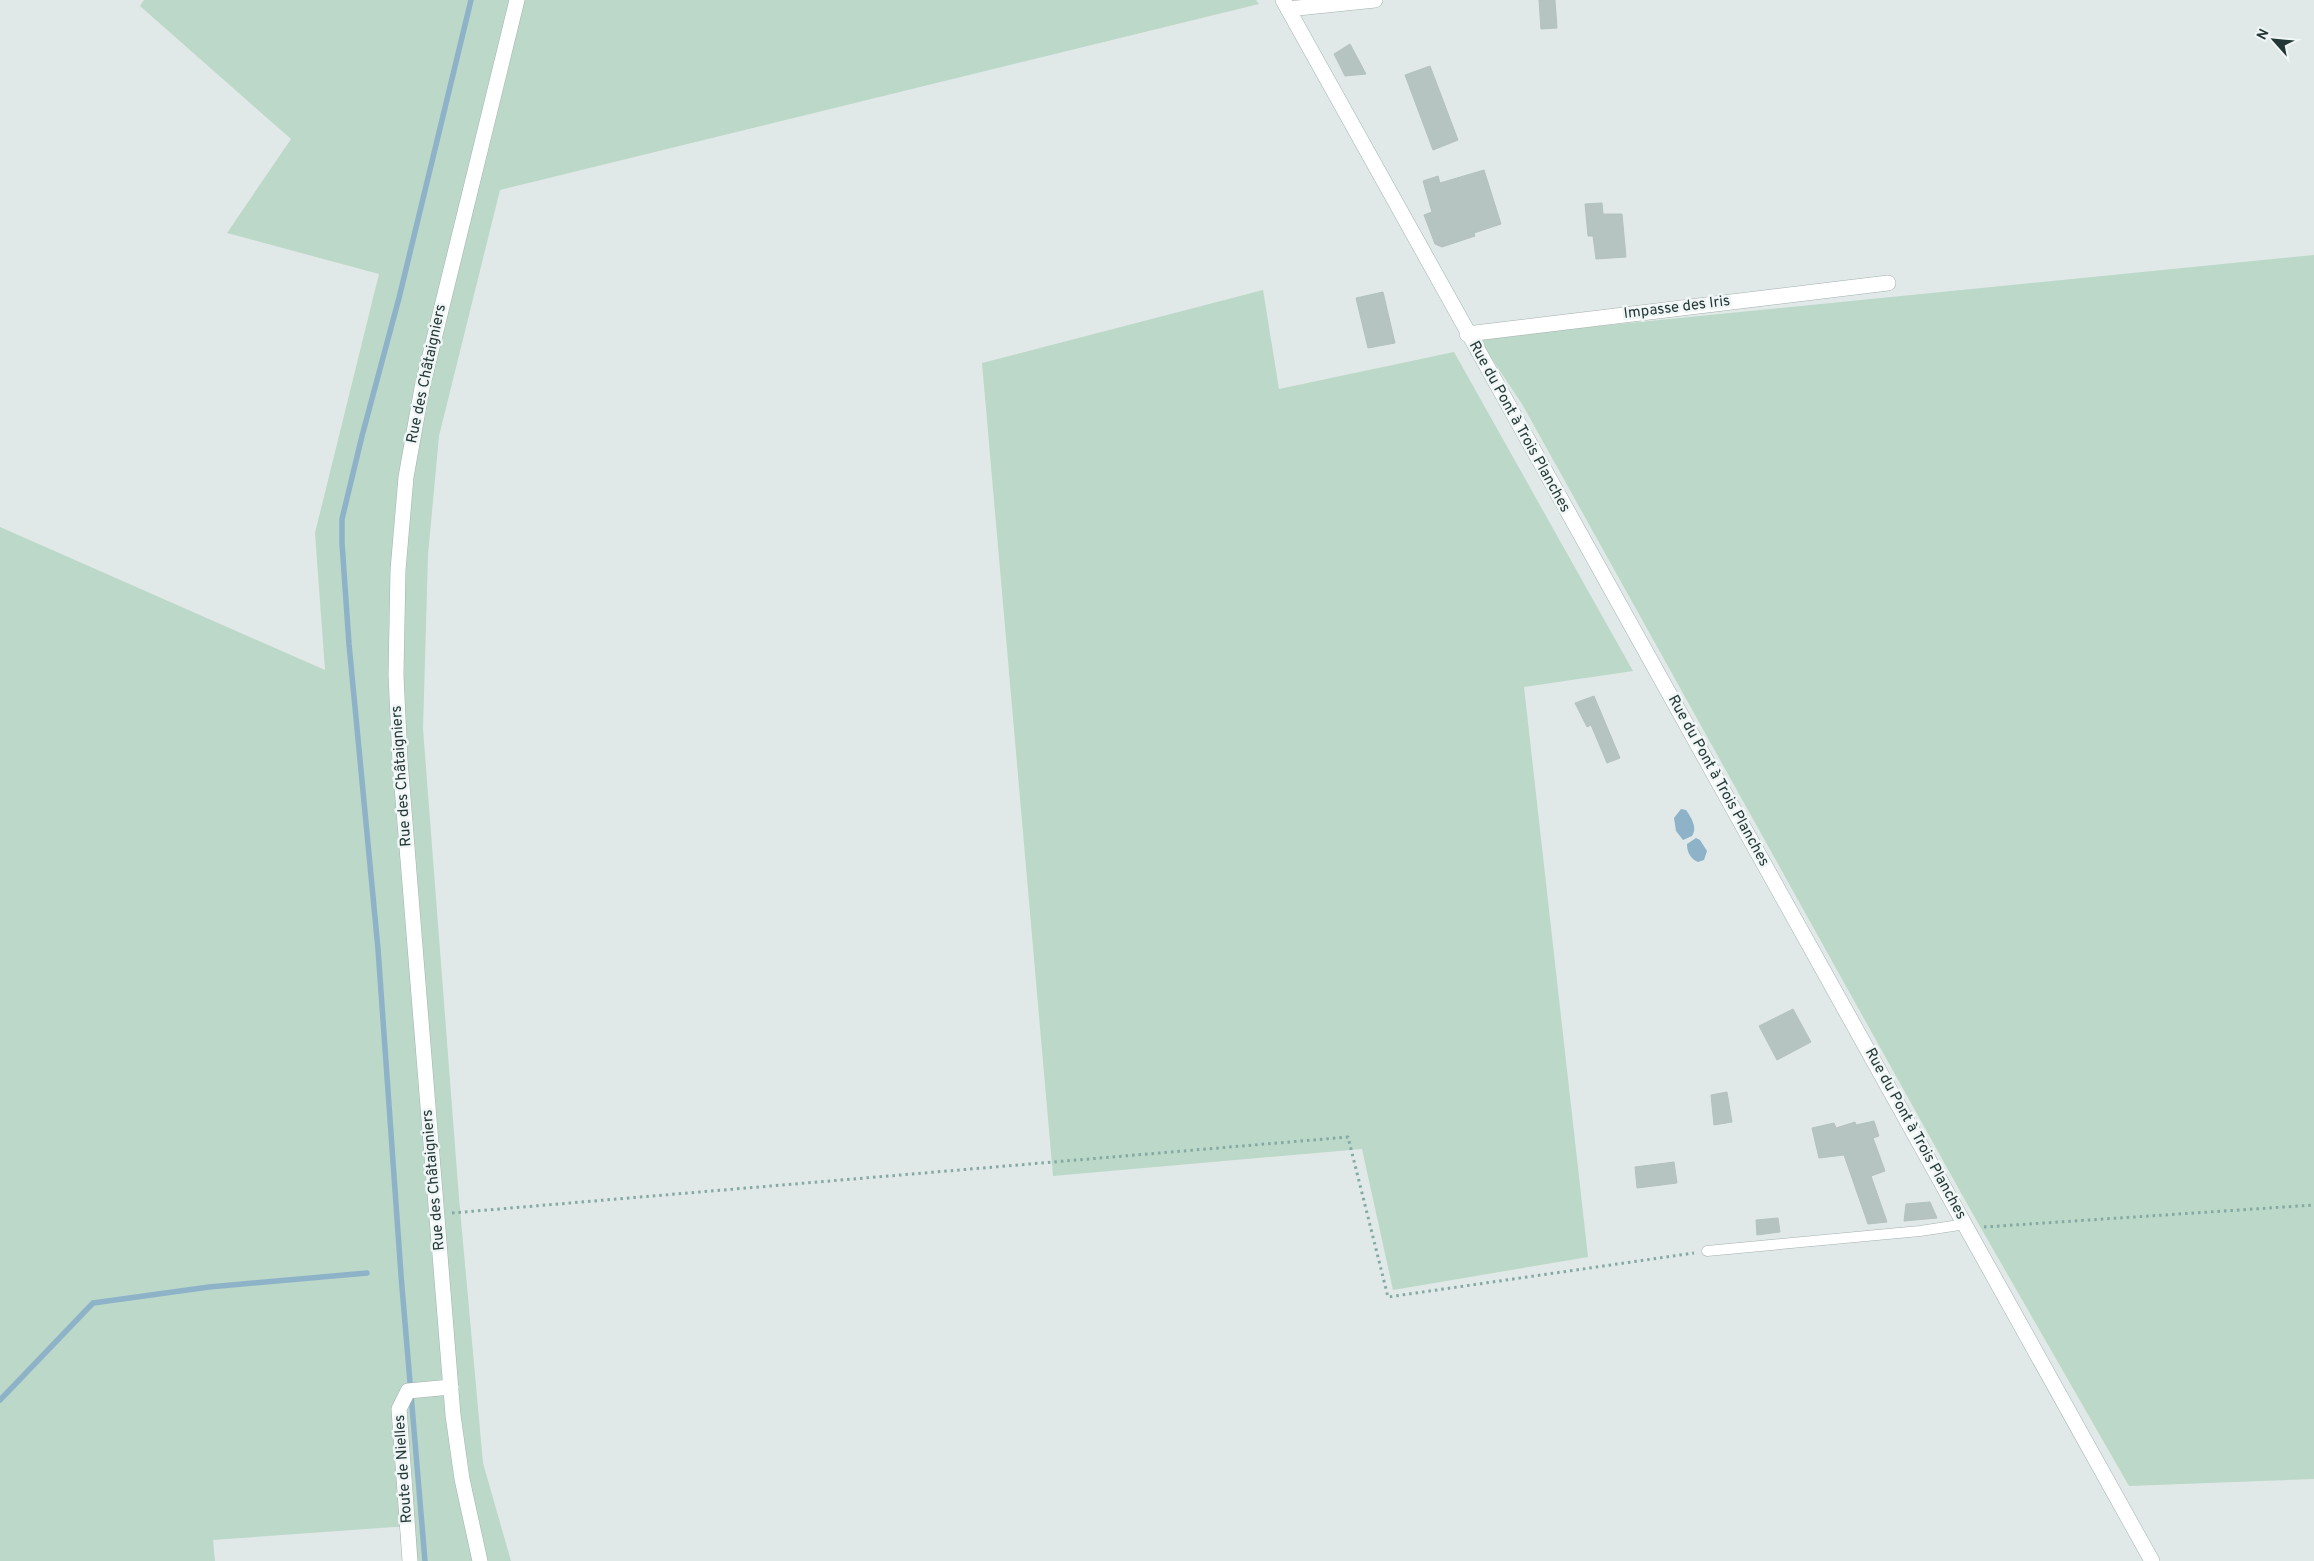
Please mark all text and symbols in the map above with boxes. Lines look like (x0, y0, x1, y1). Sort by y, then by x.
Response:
north arrow (2249, 15, 2299, 65)
text: N (2254, 26, 2274, 43)
street label: Impasse des Iris (1623, 292, 1731, 324)
street label: Rue des Châtaigniers (403, 303, 451, 445)
street label: Rue du Pont à Trois Planches (1464, 338, 1574, 516)
street label: Rue du Pont à Trois Planches (1663, 692, 1773, 870)
street label: Rue des Châtaigniers (388, 705, 416, 847)
street label: Rue du Pont à Trois Planches (1860, 1045, 1970, 1223)
street label: Rue des Châtaigniers (418, 1109, 450, 1251)
street label: Route de Nielles (391, 1414, 417, 1524)

